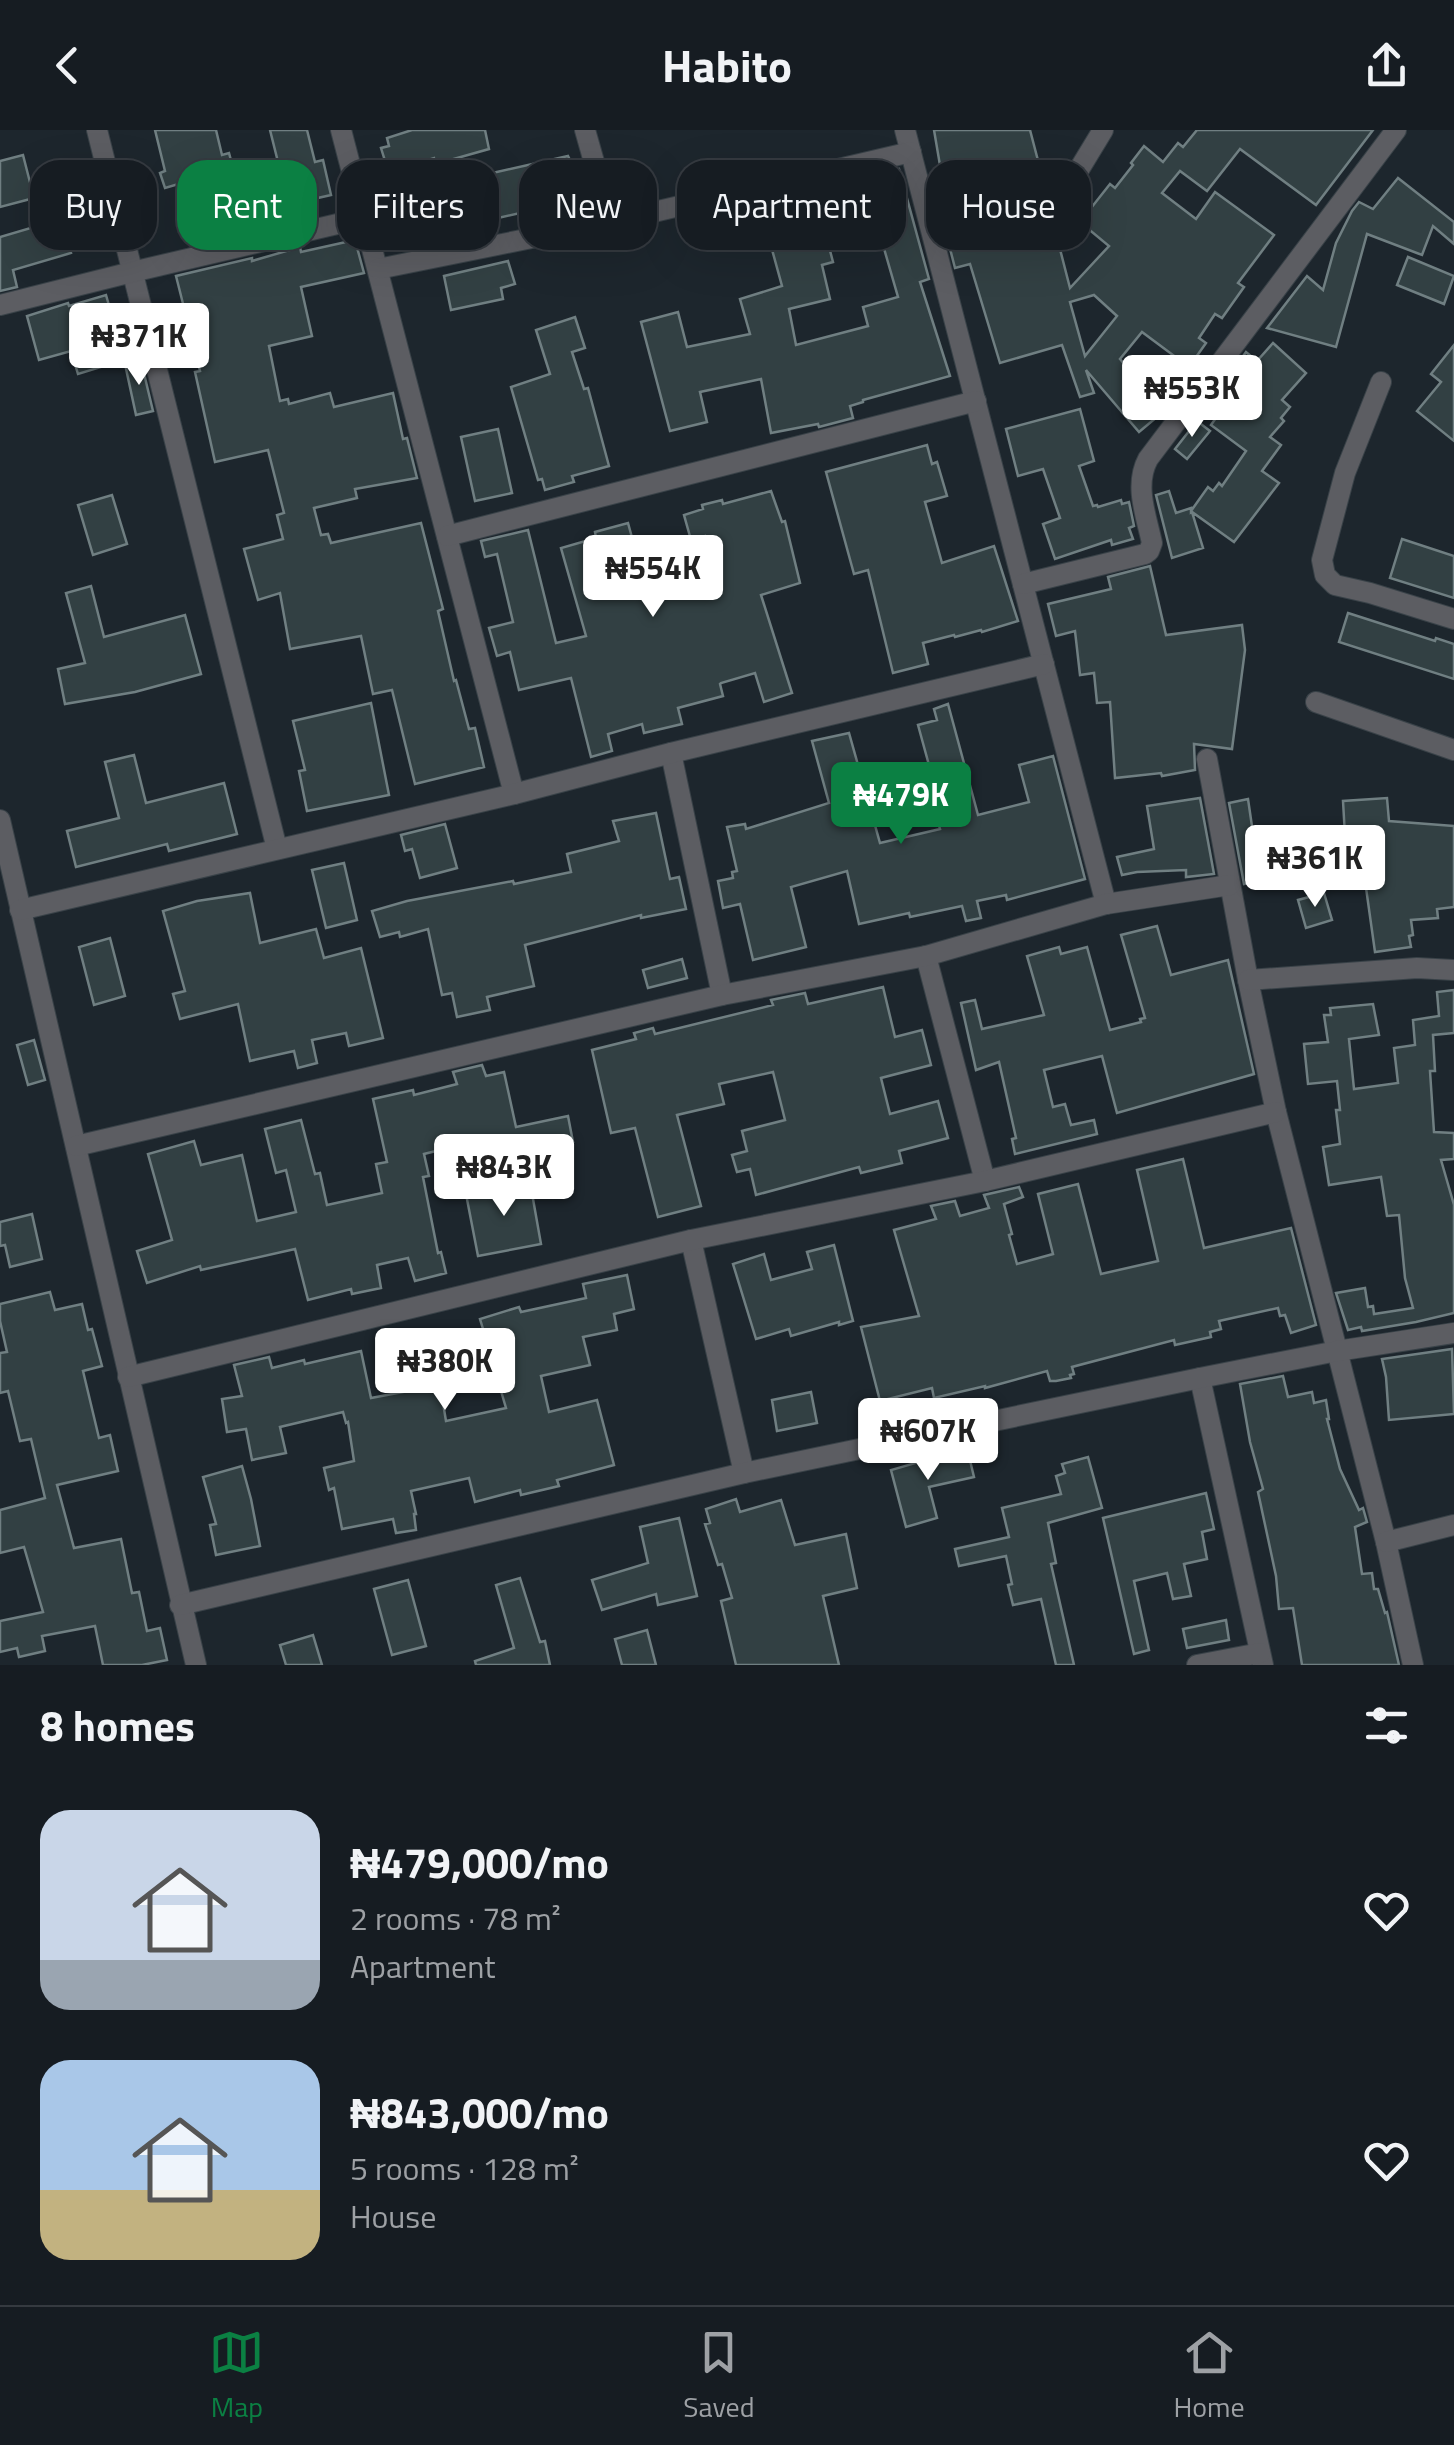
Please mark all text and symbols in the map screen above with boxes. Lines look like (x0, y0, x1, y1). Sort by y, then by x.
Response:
text: Habito (662, 31, 792, 99)
icon: back (40, 38, 95, 93)
icon: share (1359, 38, 1414, 93)
chip: Buy (30, 160, 157, 250)
chip: Rent (177, 160, 317, 250)
chip: Filters (337, 160, 499, 250)
chip: New (519, 160, 657, 250)
chip: Apartment (677, 160, 906, 250)
chip: House (926, 160, 1091, 250)
pin: ₦371K (69, 303, 209, 388)
text: ₦371K (91, 311, 187, 359)
pin: ₦553K (1122, 355, 1262, 440)
text: ₦553K (1144, 363, 1240, 411)
pin: ₦554K (583, 535, 723, 620)
text: ₦554K (605, 543, 701, 591)
pin: ₦479K (831, 762, 971, 847)
text: ₦479K (853, 770, 949, 818)
pin: ₦361K (1245, 825, 1385, 910)
text: ₦361K (1267, 833, 1363, 881)
pin: ₦843K (434, 1134, 574, 1219)
text: ₦843K (456, 1142, 552, 1190)
pin: ₦380K (375, 1328, 515, 1413)
text: ₦380K (397, 1336, 493, 1384)
pin: ₦607K (858, 1398, 998, 1483)
text: ₦607K (880, 1406, 976, 1454)
text: 8 homes (40, 1693, 195, 1757)
icon: filters (1359, 1698, 1414, 1753)
text: ₦479,000/mo (350, 1830, 609, 1894)
icon: home (120, 1850, 240, 1970)
icon: heart (1359, 1883, 1414, 1938)
text: 2 rooms · 78 m² (350, 1894, 561, 1942)
text: Apartment (350, 1942, 496, 1990)
text: ₦843,000/mo (350, 2080, 609, 2144)
icon: home (120, 2100, 240, 2220)
icon: heart (1359, 2133, 1414, 2188)
text: 5 rooms · 128 m² (350, 2144, 579, 2192)
text: House (350, 2192, 436, 2240)
tab: Map (209, 2325, 264, 2428)
tab: Saved (683, 2325, 755, 2428)
tab: Home (1173, 2325, 1245, 2428)

